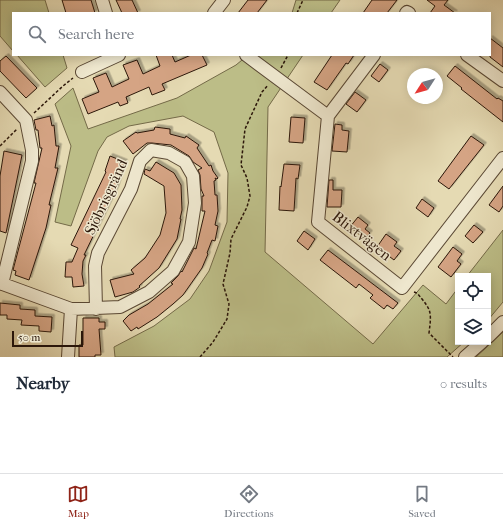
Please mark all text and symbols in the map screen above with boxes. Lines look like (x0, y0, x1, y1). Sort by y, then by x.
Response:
search box (12, 12, 491, 56)
icon: search (26, 23, 48, 45)
text: Search here (58, 25, 134, 43)
north arrow (407, 68, 443, 104)
street label: Sjöbrisgränd (81, 156, 132, 238)
street label: Blixtvägen (329, 207, 395, 265)
map controls (455, 273, 491, 345)
button: locate (455, 273, 491, 309)
button: layers (455, 309, 491, 345)
scale bar (12, 329, 83, 348)
text: 50 m (18, 331, 40, 344)
text: Nearby (16, 373, 70, 393)
text: 0 results (440, 376, 487, 391)
tab: Map (67, 483, 89, 520)
tab: Directions (224, 483, 274, 520)
tab: Saved (408, 483, 436, 520)

